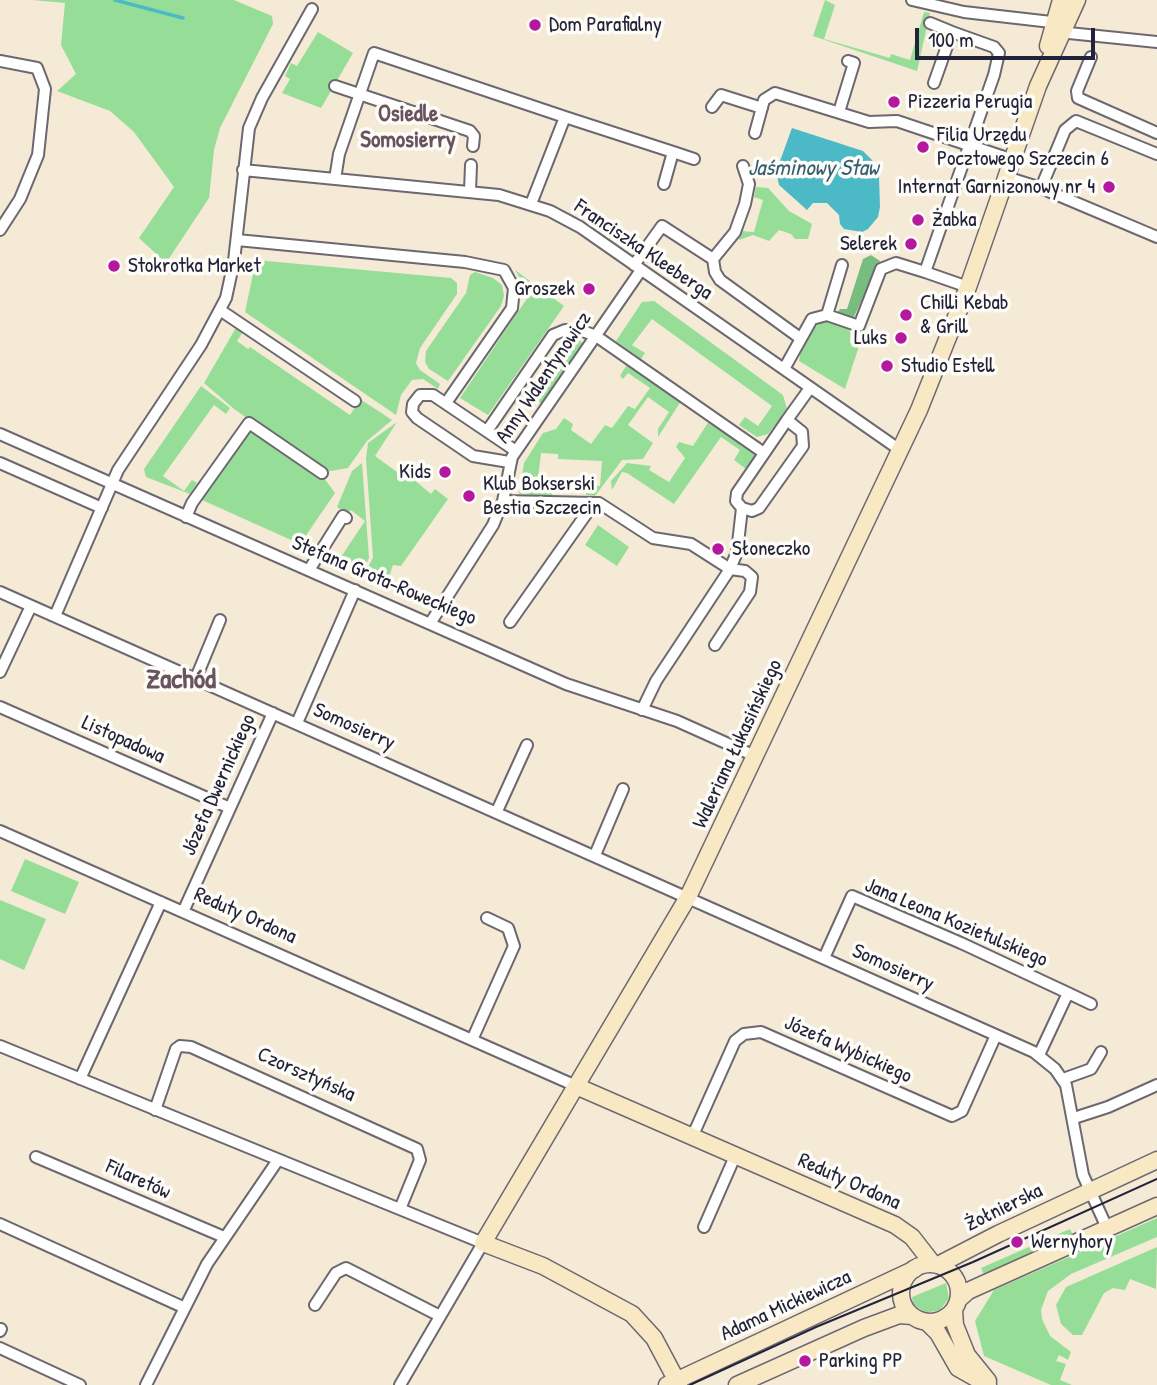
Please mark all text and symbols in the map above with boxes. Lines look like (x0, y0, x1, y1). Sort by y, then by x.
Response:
place label: Dom Parafialny (549, 12, 662, 38)
scale bar (919, 14, 1099, 58)
marker: Dom Parafialny (527, 17, 543, 33)
text: 100 m (928, 25, 974, 54)
place label: Pizzeria Perugia (908, 89, 1032, 115)
marker: Pizzeria Perugia (886, 94, 902, 110)
district label: Osiedle Somosierry (360, 101, 456, 155)
place label: Filia Urzędu Pocztowego Szczecin 6 (937, 122, 1109, 172)
marker: Filia Urzędu Pocztowego Szczecin 6 (915, 139, 931, 155)
water label: Jaśminowy Staw (748, 155, 878, 183)
place label: Internat Garnizonowy nr 4 (897, 174, 1095, 200)
marker: Internat Garnizonowy nr 4 (1101, 179, 1117, 195)
street label: Franciszka Kleeberga (569, 194, 717, 306)
place label: Żabka (932, 207, 976, 233)
marker: Żabka (910, 212, 926, 228)
place label: Selerek (840, 231, 897, 257)
marker: Selerek (903, 236, 919, 252)
place label: Stokrotka Market (128, 253, 261, 279)
marker: Stokrotka Market (106, 258, 122, 274)
place label: Groszek (514, 276, 575, 302)
marker: Groszek (581, 281, 597, 297)
place label: Chilli Kebab & Grill (920, 290, 1008, 340)
street label: Anny Walentynowicz (491, 307, 597, 449)
marker: Chilli Kebab & Grill (898, 307, 914, 323)
place label: Luks (854, 325, 887, 351)
marker: Luks (893, 330, 909, 346)
place label: Studio Estell (901, 353, 994, 379)
marker: Studio Estell (879, 358, 895, 374)
place label: Kids (399, 459, 431, 485)
marker: Kids (437, 464, 453, 480)
place label: Klub Bokserski Bestia Szczecin (483, 471, 602, 521)
marker: Klub Bokserski Bestia Szczecin (461, 488, 477, 504)
street label: Stefana Grota-Roweckiego (288, 531, 480, 631)
place label: Słoneczko (732, 536, 810, 562)
marker: Słoneczko (710, 541, 726, 557)
street label: Waleriana Łukasińskiego (688, 656, 788, 832)
district label: Zachód (146, 664, 216, 698)
street label: Somosierry (309, 698, 399, 756)
street label: Józefa Dwernickiego (177, 710, 261, 860)
street label: Listopadowa (78, 711, 168, 769)
street label: Jana Leona Kozietulskiego (861, 873, 1051, 973)
street label: Reduty Ordona (190, 882, 300, 950)
street label: Somosierry (848, 939, 938, 997)
street label: Józefa Wybickiego (780, 1011, 916, 1089)
street label: Czorsztyńska (253, 1042, 359, 1108)
street label: Reduty Ordona (794, 1148, 904, 1216)
street label: Filaretów (102, 1155, 174, 1205)
street label: Żołnierska (961, 1179, 1047, 1237)
place label: Wernyhory (1031, 1229, 1113, 1255)
marker: Wernyhory (1009, 1234, 1025, 1250)
street label: Adama Mickiewicza (717, 1265, 855, 1347)
place label: Parking PP (819, 1348, 903, 1374)
marker: Parking PP (797, 1353, 813, 1369)

